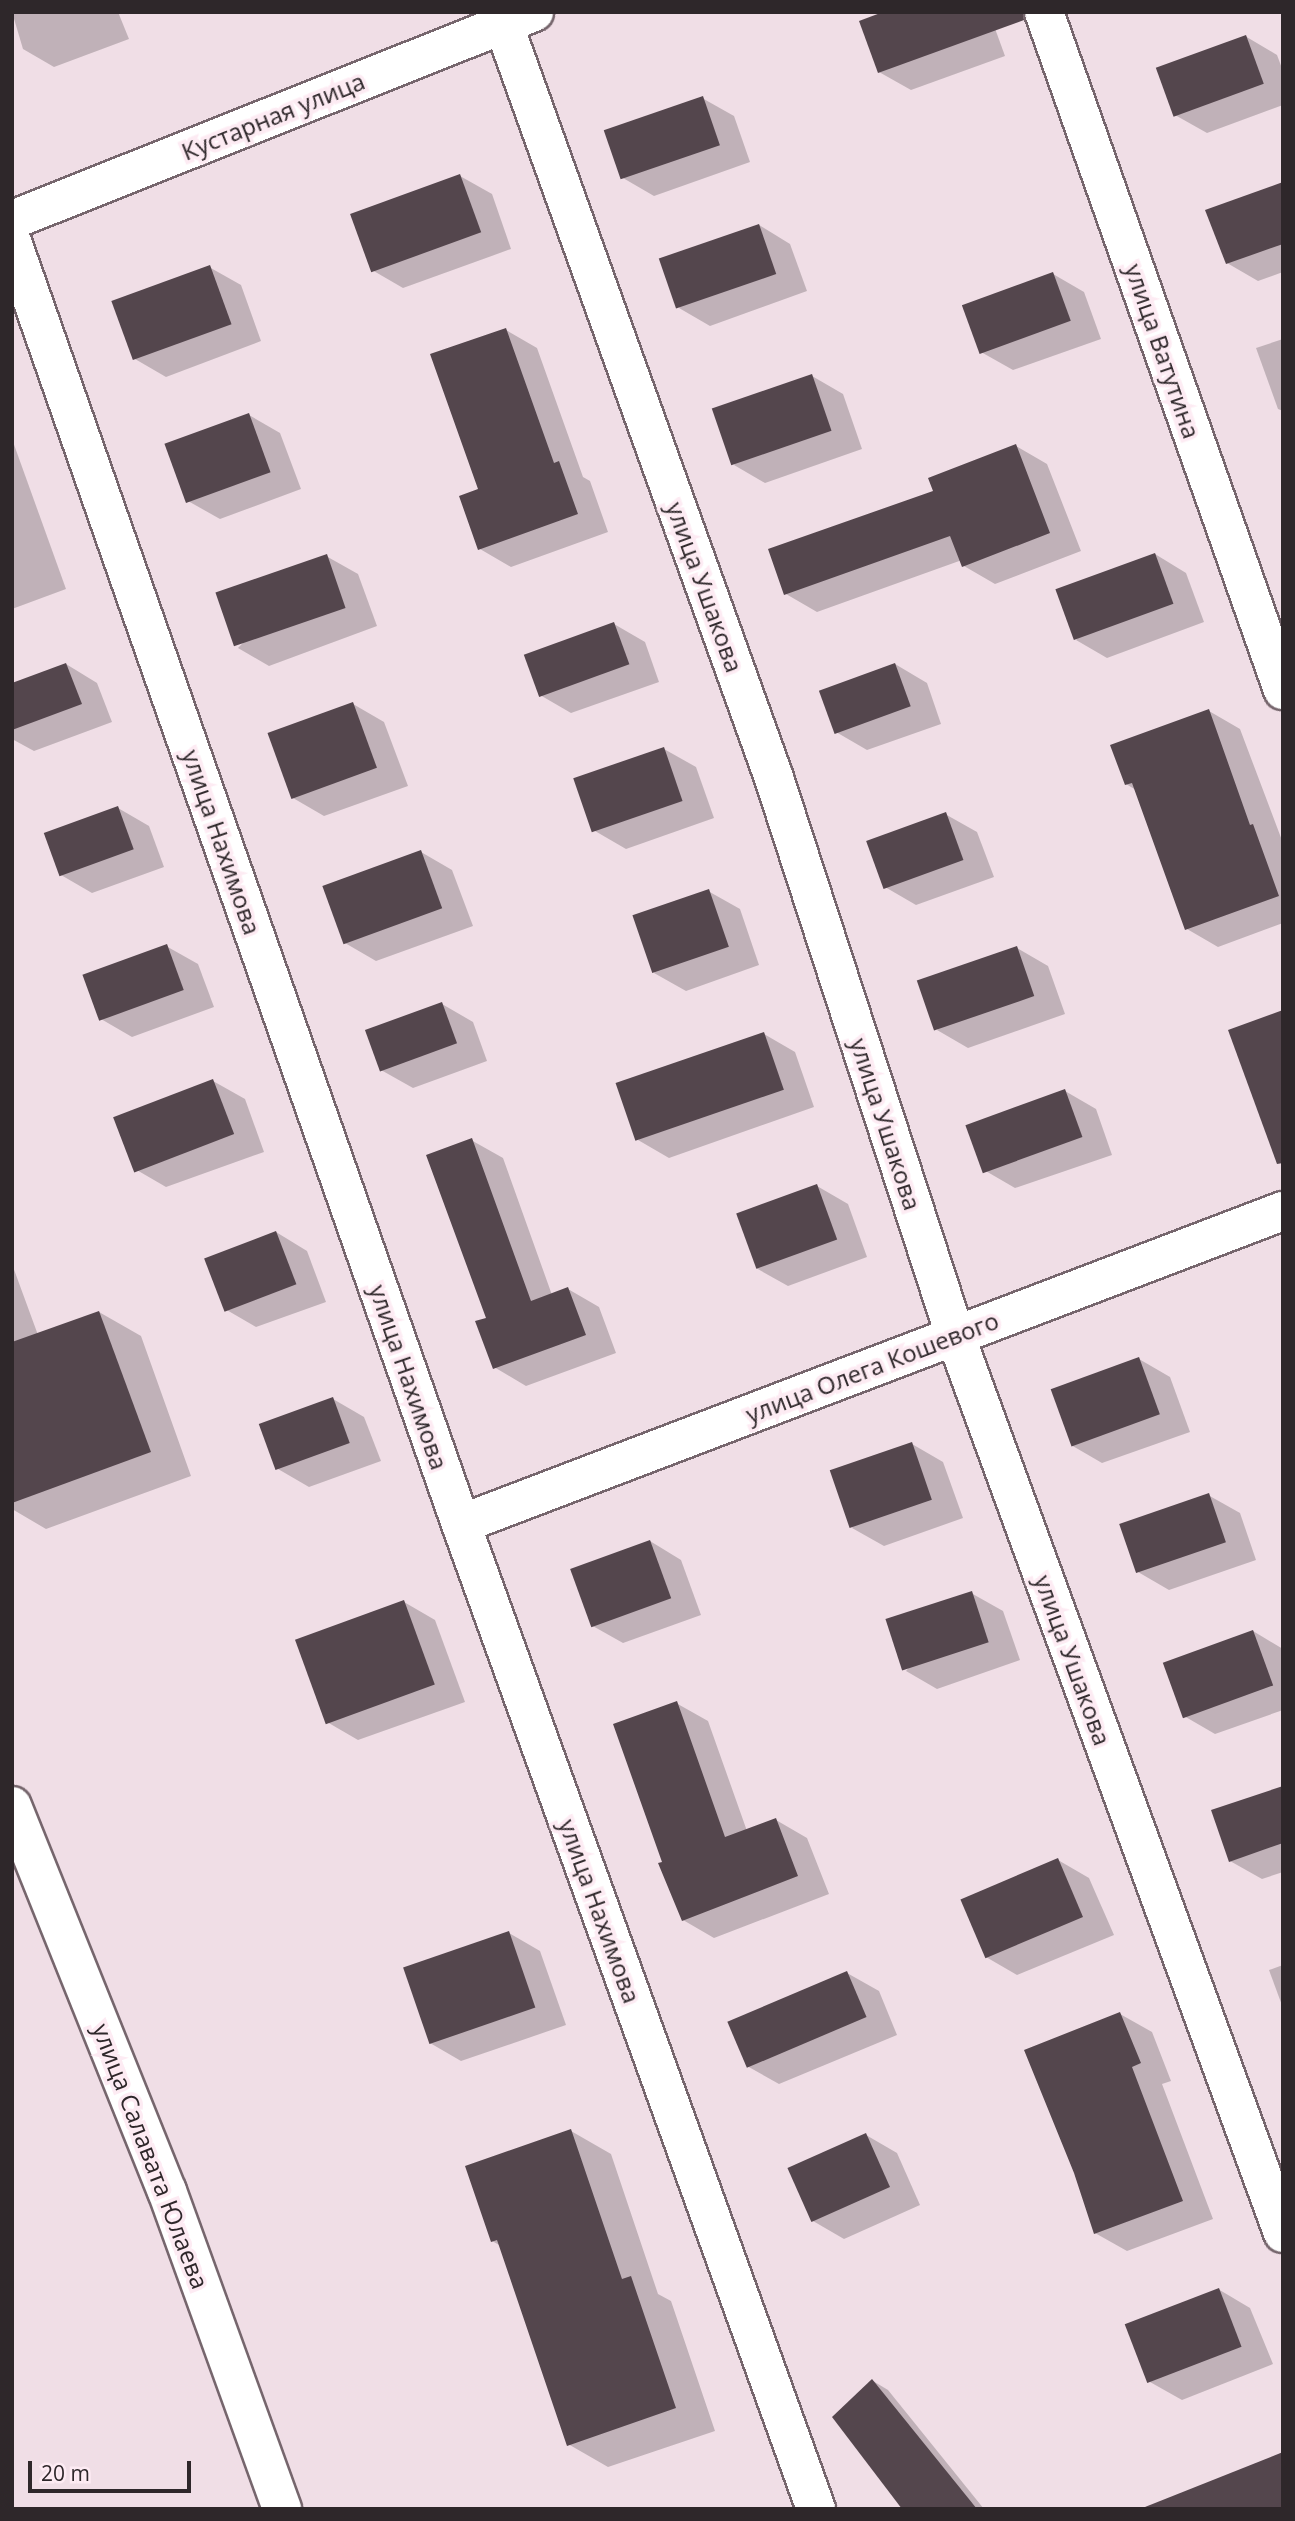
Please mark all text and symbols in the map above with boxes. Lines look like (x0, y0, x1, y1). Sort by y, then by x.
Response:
street label: Кустарная улица (177, 66, 369, 166)
street label: улица Ватутина (1120, 260, 1206, 442)
street label: улица Ушакова (661, 498, 749, 676)
street label: улица Нахимова (177, 746, 267, 938)
street label: улица Ушакова (845, 1034, 927, 1214)
street label: улица Нахимова (364, 1281, 454, 1473)
street label: улица Олега Кошевого (742, 1305, 1002, 1429)
street label: улица Ушакова (1029, 1571, 1117, 1749)
street label: улица Нахимова (553, 1815, 647, 2007)
street label: улица Салавата Юлаева (87, 2019, 215, 2293)
scale bar (32, 2448, 194, 2492)
text: 20 m (41, 2459, 90, 2487)

